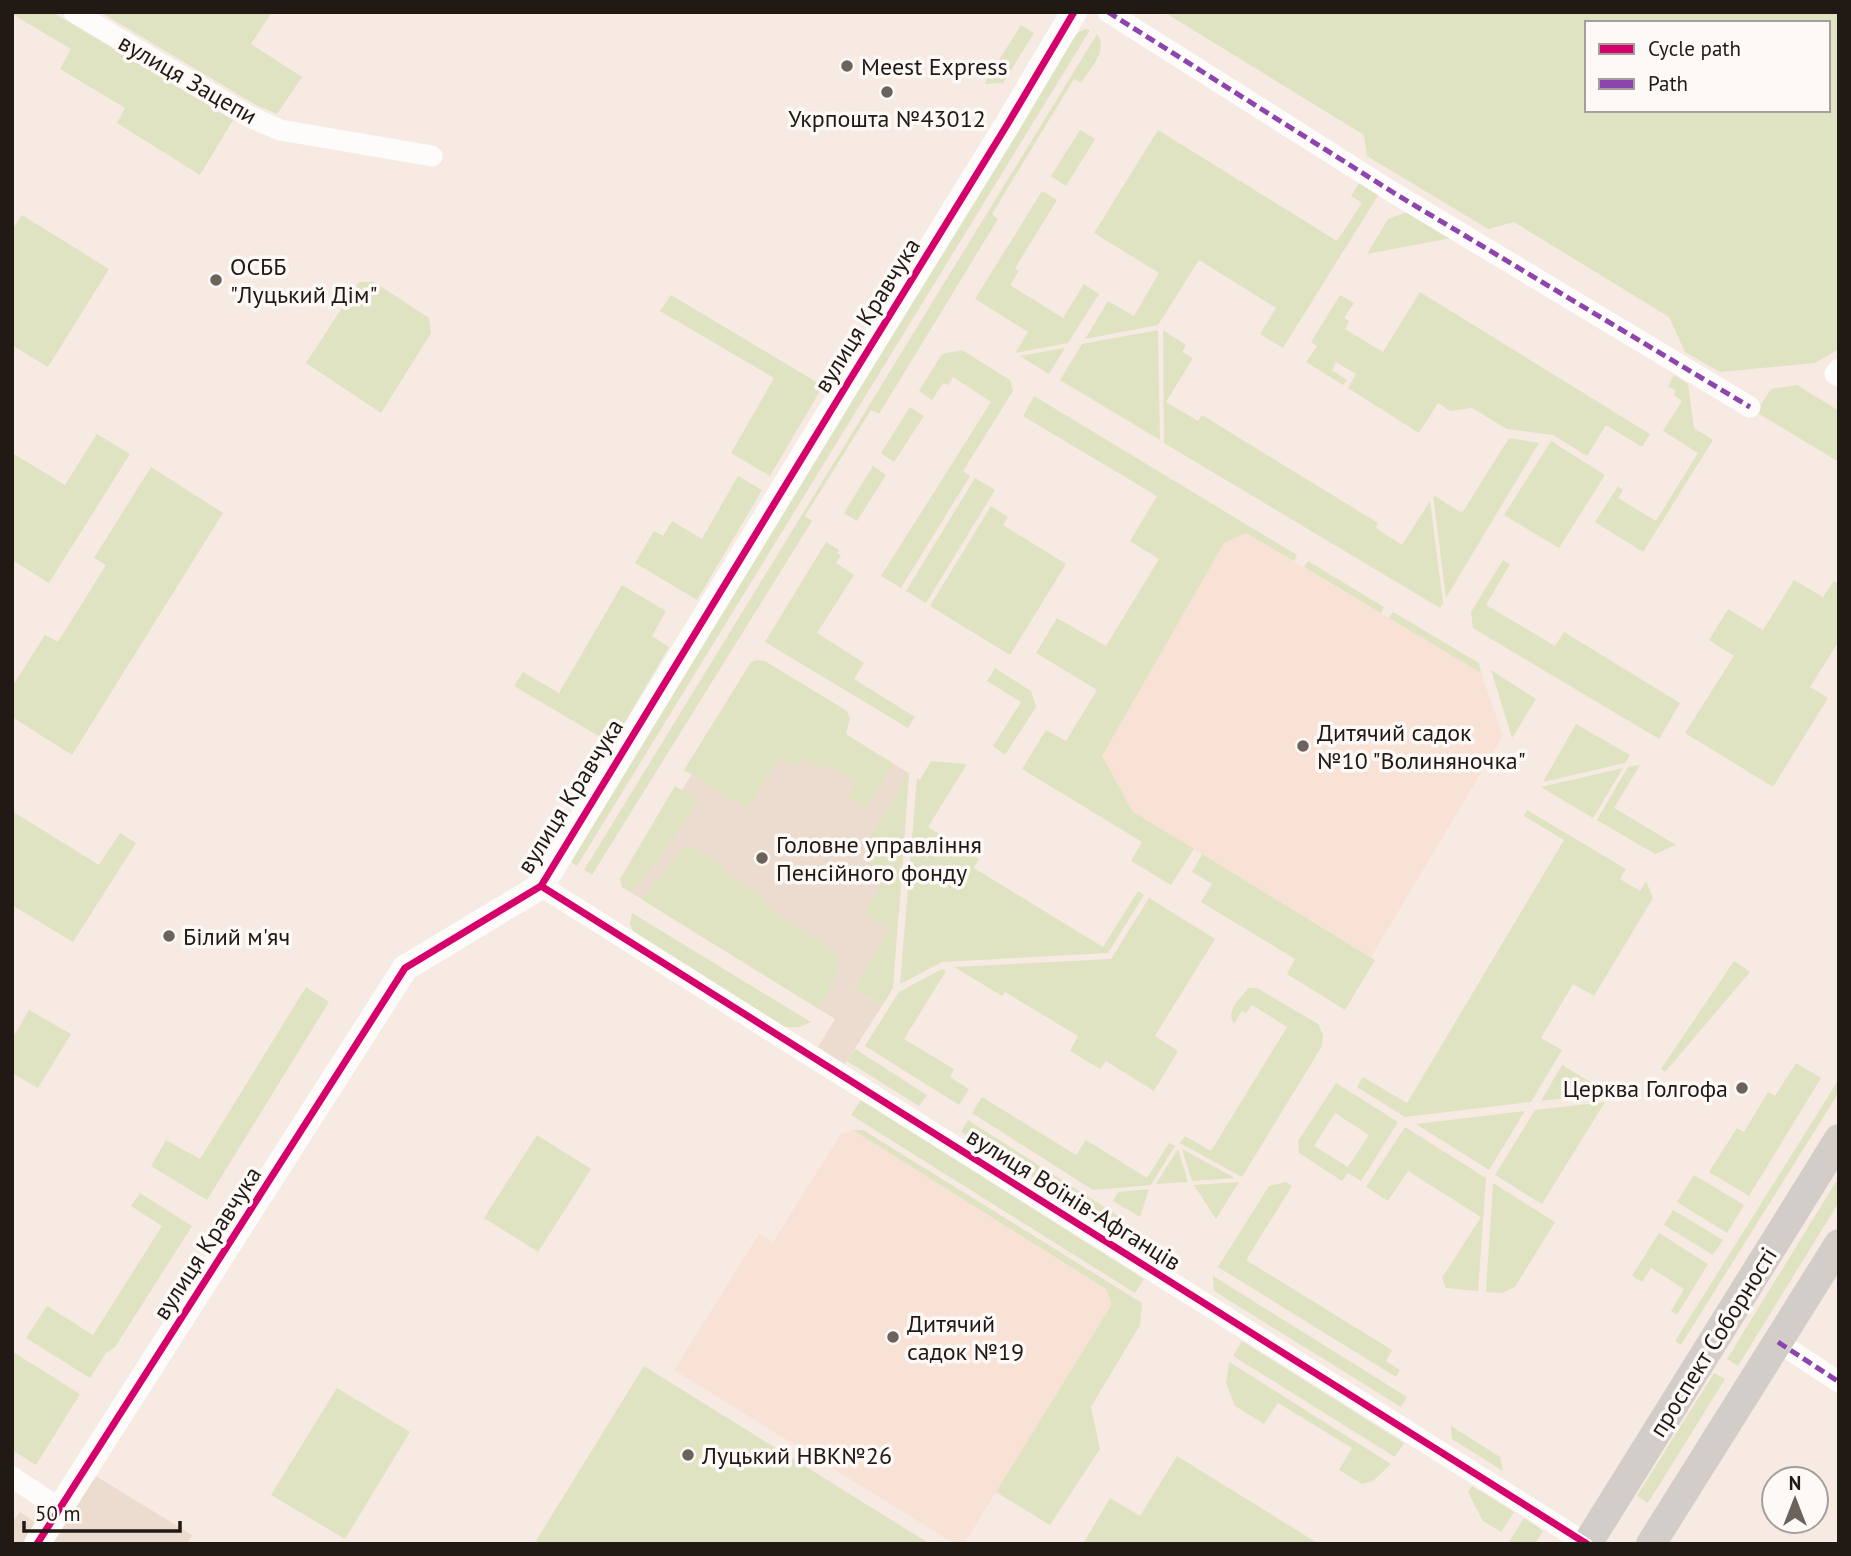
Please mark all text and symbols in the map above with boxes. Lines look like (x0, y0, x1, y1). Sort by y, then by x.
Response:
legend (1585, 21, 1830, 112)
street label: вулиця Зацепи (113, 27, 263, 131)
text: Cycle path (1648, 35, 1741, 62)
place label: Meest Express (861, 51, 1008, 82)
marker: Meest Express (839, 58, 855, 74)
text: Path (1648, 70, 1688, 97)
marker: Укрпошта №43012 (879, 84, 895, 100)
place label: Укрпошта №43012 (788, 103, 986, 134)
street label: вулиця Кравчука (807, 232, 927, 398)
place label: ОСББ "Луцький Дім" (230, 251, 378, 310)
marker: ОСББ "Луцький Дім" (208, 272, 224, 288)
street label: вулиця Кравчука (510, 713, 630, 879)
place label: Дитячий садок №10 "Волиняночка" (1317, 717, 1526, 776)
marker: Дитячий садок №10 "Волиняночка" (1295, 738, 1311, 754)
place label: Головне управління Пенсійного фонду (776, 829, 982, 888)
marker: Головне управління Пенсійного фонду (754, 850, 770, 866)
place label: Білий м'яч (183, 921, 290, 952)
marker: Білий м'яч (161, 928, 177, 944)
place label: Церква Голгофа (1563, 1073, 1728, 1104)
marker: Церква Голгофа (1734, 1080, 1750, 1096)
street label: вулиця Воїнів-Афганців (961, 1120, 1187, 1278)
street label: вулиця Кравчука (146, 1160, 268, 1326)
street label: проспект Соборності (1642, 1241, 1784, 1443)
place label: Дитячий садок №19 (907, 1308, 1024, 1367)
marker: Дитячий садок №19 (885, 1329, 901, 1345)
place label: Луцький НВК№26 (701, 1440, 892, 1471)
marker: Луцький НВК№26 (680, 1447, 696, 1463)
north arrow (1760, 1465, 1830, 1535)
text: N (1789, 1471, 1801, 1495)
scale bar (24, 1490, 180, 1534)
text: 50 m (35, 1500, 81, 1527)

